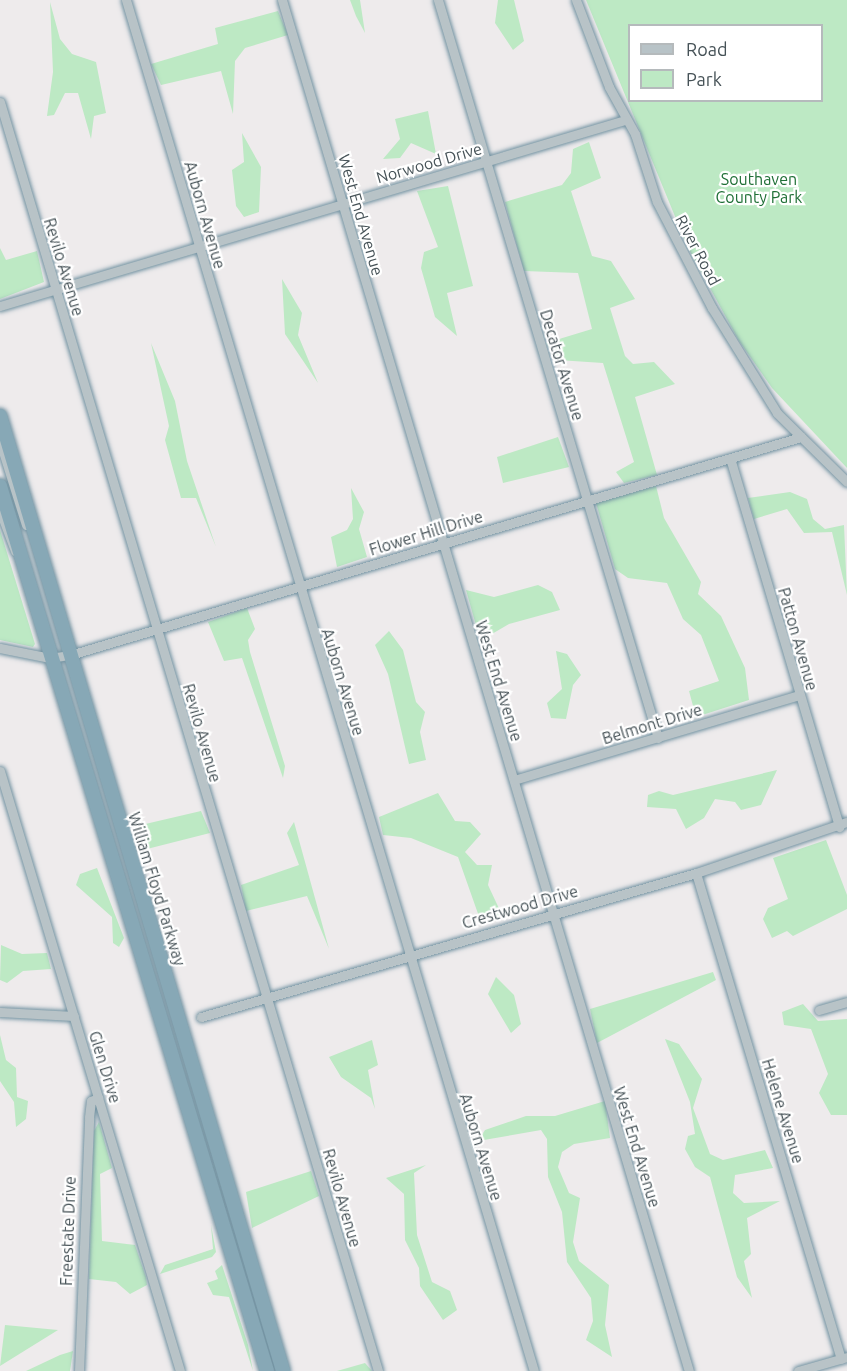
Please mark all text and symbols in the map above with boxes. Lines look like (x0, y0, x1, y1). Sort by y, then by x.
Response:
legend (628, 24, 823, 102)
text: Road (686, 39, 728, 59)
text: Park (686, 69, 722, 89)
street label: Norwood Drive (374, 139, 484, 187)
street label: West End Avenue (334, 152, 388, 278)
street label: Auborn Avenue (180, 159, 230, 271)
park label: Southaven County Park (716, 169, 802, 207)
street label: River Road (671, 211, 725, 289)
street label: Revilo Avenue (40, 216, 88, 318)
street label: Decator Avenue (536, 307, 588, 423)
street label: Flower Hill Drive (367, 507, 485, 559)
street label: Patton Avenue (774, 585, 822, 693)
street label: West End Avenue (471, 618, 527, 744)
street label: Auborn Avenue (318, 626, 368, 738)
street label: Revilo Avenue (179, 682, 225, 784)
street label: Belmont Drive (600, 700, 704, 748)
street label: William Floyd Parkway (124, 810, 190, 968)
street label: Crestwood Drive (460, 881, 580, 933)
street label: Glen Drive (85, 1029, 125, 1105)
street label: Helene Avenue (758, 1056, 808, 1166)
street label: West End Avenue (609, 1084, 665, 1210)
street label: Auborn Avenue (456, 1091, 506, 1203)
street label: Revilo Avenue (319, 1147, 365, 1249)
street label: Freestate Drive (56, 1176, 80, 1286)

